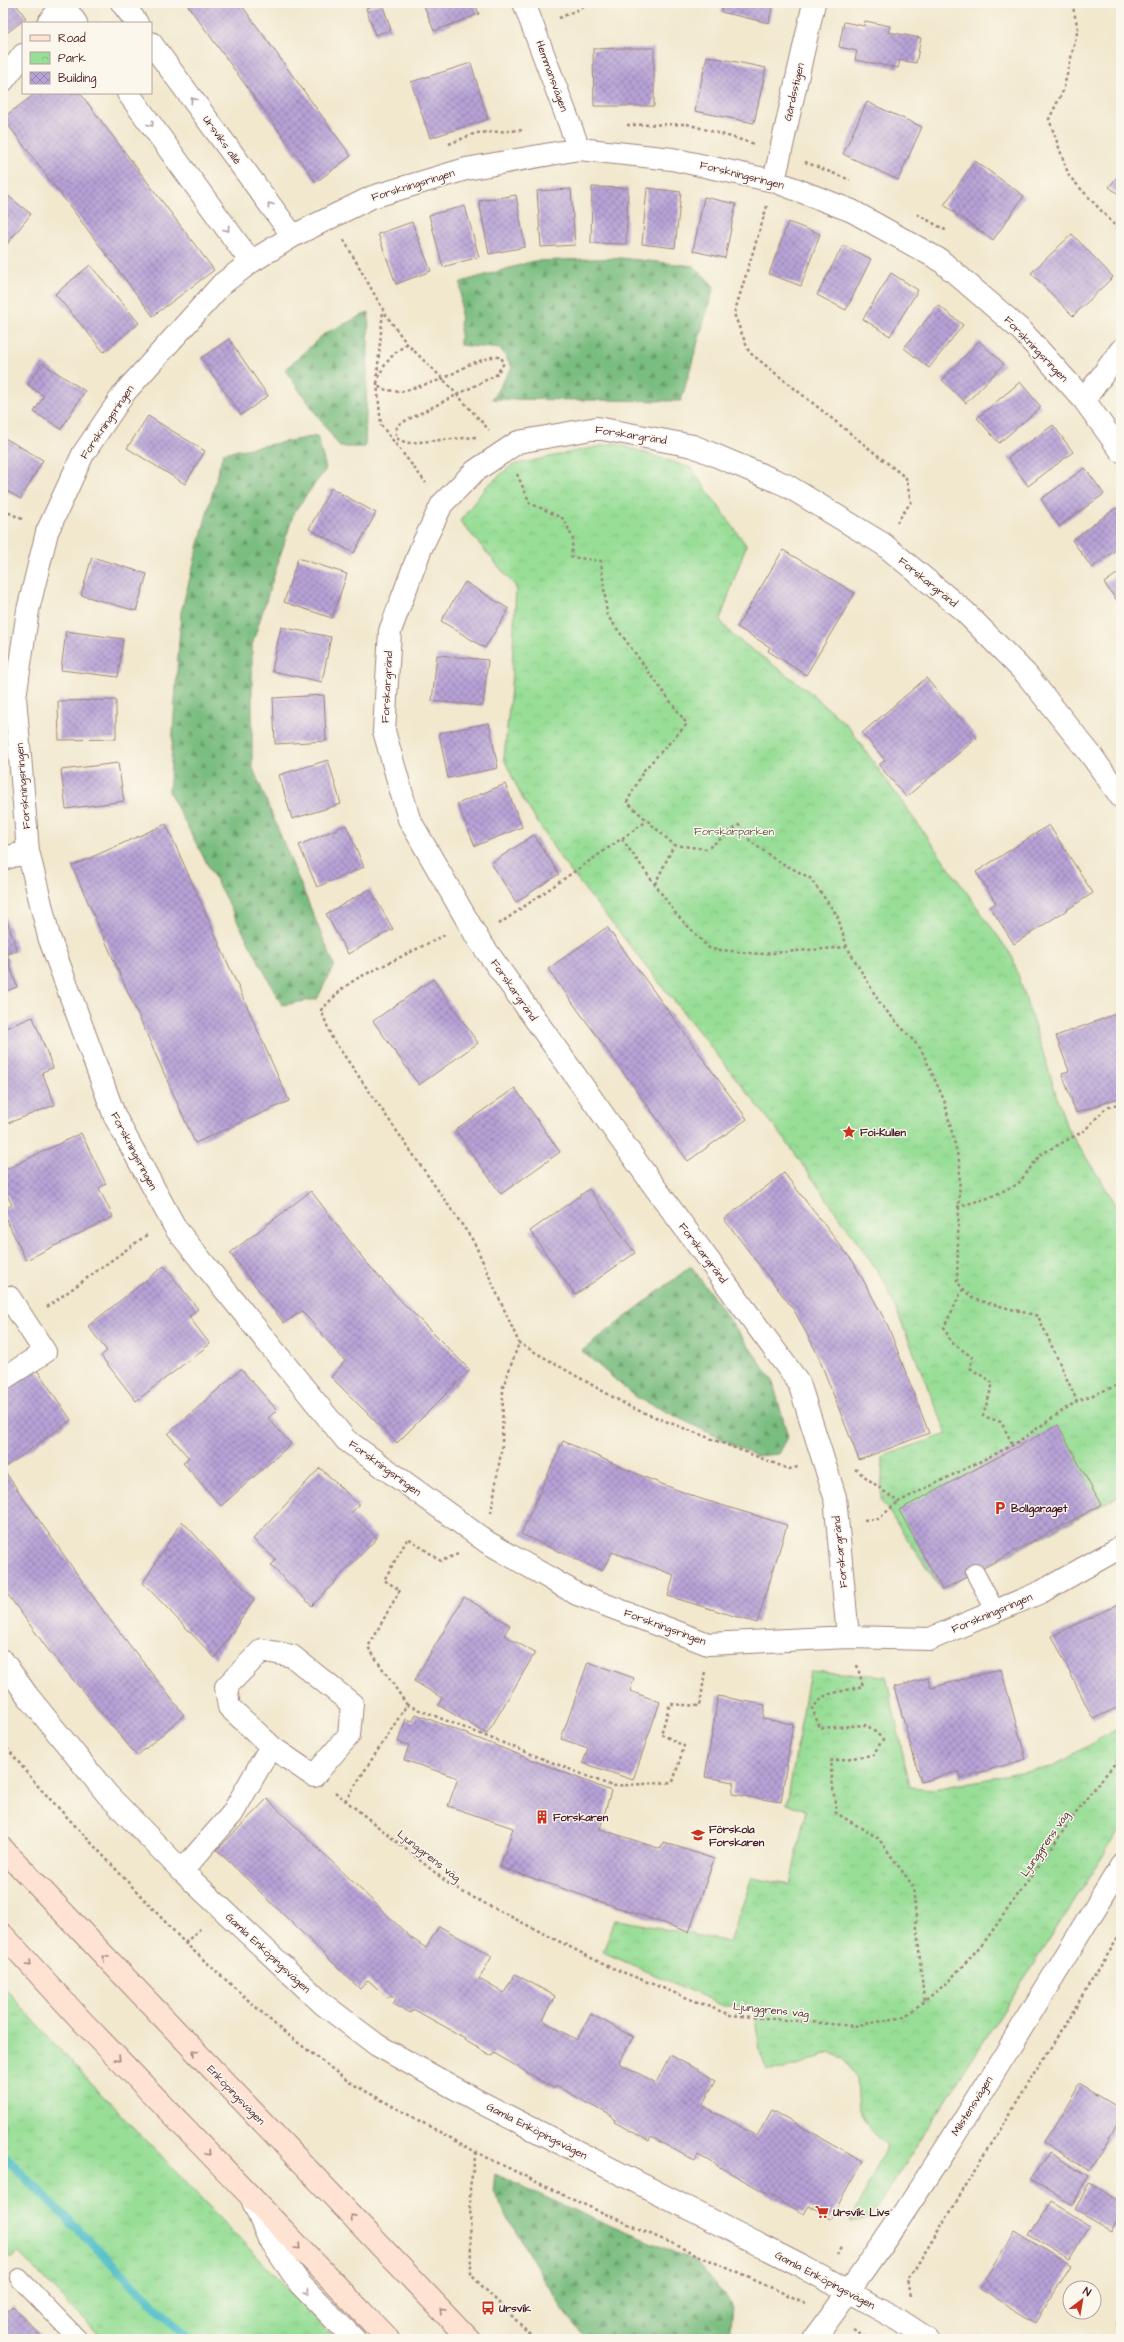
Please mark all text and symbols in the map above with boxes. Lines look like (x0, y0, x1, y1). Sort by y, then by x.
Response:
legend (22, 22, 152, 94)
text: Road (58, 30, 86, 47)
street label: Hemmansvägen (531, 38, 572, 115)
text: Park (58, 50, 86, 67)
street label: Gårdsstigen (780, 61, 809, 123)
text: Building (58, 70, 96, 88)
one-way arrow (190, 97, 198, 104)
street label: Ursviks allé (199, 113, 245, 167)
one-way arrow (146, 120, 153, 127)
street label: Forskningsringen (698, 157, 786, 194)
street label: Forskningsringen (370, 165, 457, 206)
one-way arrow (267, 202, 275, 209)
one-way arrow (223, 225, 230, 232)
street label: Forskningsringen (1000, 313, 1072, 386)
street label: Forskningsringen (77, 382, 138, 463)
street label: Forskargränd (594, 422, 668, 449)
street label: Forskargränd (895, 553, 961, 612)
street label: Forskargränd (378, 650, 397, 724)
street label: Forskningsringen (12, 742, 35, 830)
park label: Forskarparken (694, 824, 774, 839)
street label: Forskargränd (486, 956, 541, 1025)
street label: Forskningsringen (106, 1109, 161, 1194)
place icon: Foi-Kullen (841, 1124, 857, 1140)
place label: Foi-Kullen (860, 1125, 907, 1140)
street label: Forskargränd (674, 1220, 731, 1287)
street label: Forskningsringen (345, 1437, 425, 1501)
parking icon: Bollgaraget (992, 1500, 1008, 1516)
place label: Bollgaraget (1011, 1501, 1068, 1518)
street label: Forskargränd (829, 1515, 852, 1589)
street label: Forskningsringen (949, 1589, 1036, 1638)
street label: Forskningsringen (622, 1605, 709, 1650)
street label: Ljunggrens väg (1017, 1808, 1074, 1880)
building icon: Forskaren (534, 1809, 550, 1825)
place label: Forskaren (553, 1810, 609, 1825)
place label: Förskola Forskaren (709, 1822, 765, 1850)
street label: Ljunggrens väg (394, 1827, 464, 1886)
school or university icon: Förskola Forskaren (690, 1827, 706, 1843)
street label: Gamla Enköpingsvägen (221, 1910, 314, 1998)
one-way arrow (103, 1955, 110, 1963)
one-way arrow (25, 1959, 32, 1967)
street label: Ljunggrens väg (732, 1999, 810, 2022)
one-way arrow (192, 2049, 200, 2057)
one-way arrow (113, 2054, 121, 2062)
street label: Enköpingsvägen (203, 2062, 269, 2129)
street label: Milstensvägen (948, 2073, 997, 2139)
street label: Gamla Enköpingsvägen (484, 2099, 590, 2164)
one-way arrow (203, 2148, 211, 2156)
supermarket icon: Ursvik Livs (814, 2204, 830, 2220)
place label: Ursvik Livs (832, 2205, 890, 2220)
one-way arrow (350, 2214, 357, 2222)
one-way arrow (293, 2242, 300, 2250)
street label: Gamla Enköpingsvägen (772, 2247, 878, 2314)
north arrow (1062, 2280, 1102, 2320)
text: N (1080, 2284, 1094, 2300)
one-way arrow (302, 2287, 310, 2295)
bus stop icon: Ursvik (480, 2300, 496, 2316)
place label: Ursvik (498, 2301, 531, 2316)
one-way arrow (440, 2308, 447, 2316)

